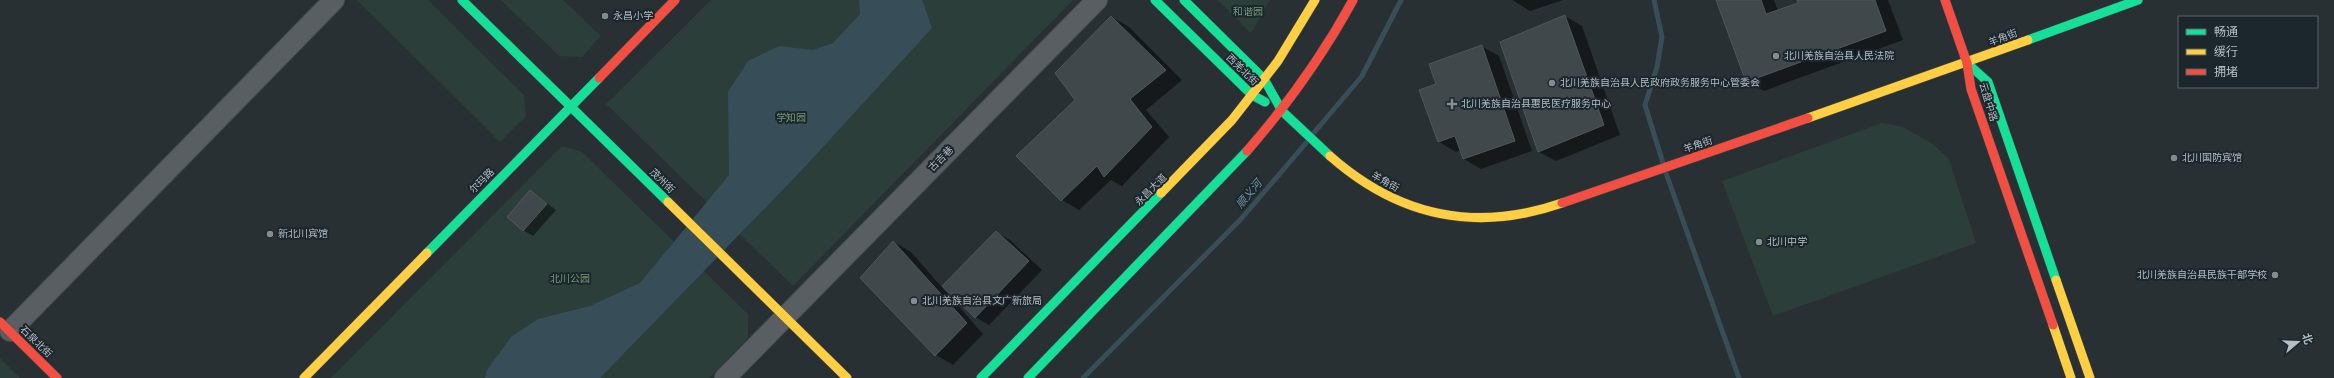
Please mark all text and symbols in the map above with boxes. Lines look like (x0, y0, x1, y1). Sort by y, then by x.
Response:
park label: 和谐园 (1233, 6, 1263, 18)
place label: 永昌小学 (613, 10, 653, 22)
marker: 永昌小学 (600, 11, 610, 21)
legend (2178, 16, 2318, 88)
text: 畅通 (2214, 25, 2238, 39)
street label: 羊角街 (1987, 27, 2019, 49)
text: 缓行 (2214, 45, 2238, 59)
place label: 北川羌族自治县人民法院 (1784, 50, 1894, 62)
marker: 北川羌族自治县人民法院 (1771, 51, 1781, 61)
street label: 西羌北街 (1223, 52, 1261, 88)
text: 拥堵 (2214, 65, 2238, 79)
place label: 北川羌族自治县人民政府政务服务中心管委会 (1560, 77, 1760, 89)
marker: 北川羌族自治县人民政府政务服务中心管委会 (1547, 78, 1557, 88)
street label: 云盘中路 (1976, 81, 2000, 123)
marker: 北川羌族自治县惠民医疗服务中心 (1446, 98, 1458, 110)
place label: 北川羌族自治县惠民医疗服务中心 (1461, 98, 1611, 110)
park label: 学知园 (776, 112, 806, 124)
street label: 羊角街 (1682, 134, 1714, 156)
street label: 古吉巷 (926, 144, 956, 174)
place label: 北川国防宾馆 (2182, 152, 2242, 164)
marker: 北川国防宾馆 (2169, 153, 2179, 163)
street label: 尔玛路 (467, 166, 497, 196)
street label: 茂州街 (647, 166, 677, 196)
street label: 羊角街 (1369, 169, 1401, 195)
street label: 永昌大道 (1133, 172, 1169, 208)
water label: 顺义河 (1233, 176, 1266, 211)
place label: 新北川宾馆 (278, 228, 328, 240)
marker: 新北川宾馆 (265, 229, 275, 239)
place label: 北川中学 (1767, 236, 1807, 248)
marker: 北川中学 (1754, 237, 1764, 247)
place label: 北川羌族自治县民族干部学校 (2137, 269, 2267, 281)
marker: 北川羌族自治县民族干部学校 (2270, 270, 2280, 280)
park label: 北川公园 (550, 273, 590, 285)
place label: 北川羌族自治县文广新旅局 (922, 295, 1042, 307)
marker: 北川羌族自治县文广新旅局 (909, 296, 919, 306)
north arrow (2278, 322, 2318, 362)
street label: 石泉北街 (17, 324, 55, 360)
text: 北 (2299, 332, 2315, 346)

